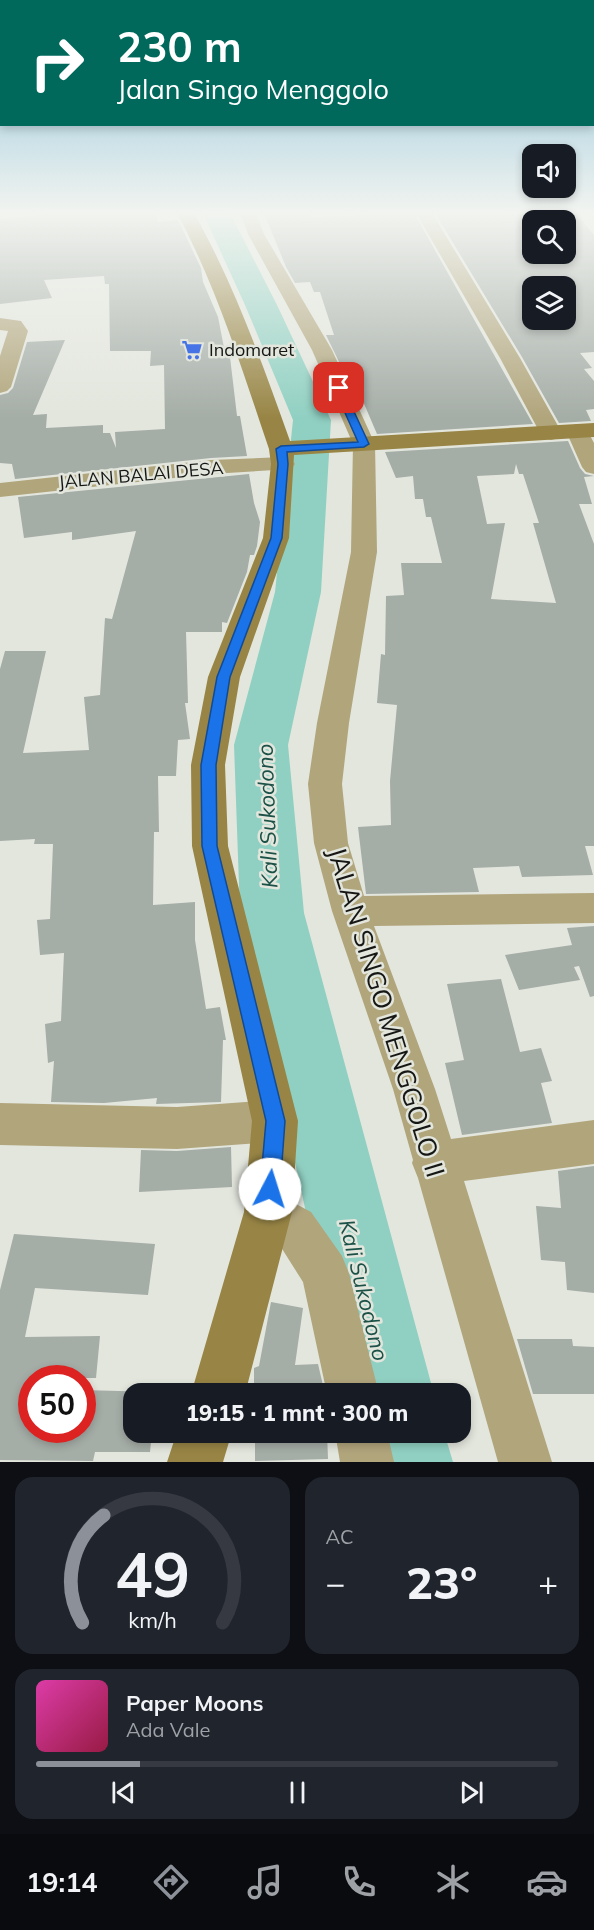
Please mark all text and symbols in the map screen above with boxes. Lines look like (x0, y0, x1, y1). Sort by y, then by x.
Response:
text: 230 m (117, 20, 242, 73)
icon: right (18, 24, 96, 102)
text: Jalan Singo Menggolo (117, 72, 389, 106)
map controls (522, 144, 576, 330)
button: sound (522, 144, 576, 198)
button: search (522, 210, 576, 264)
button: layers (522, 276, 576, 330)
supermarket icon: Indomaret (180, 338, 204, 362)
place label: Indomaret (209, 338, 294, 361)
pin (313, 362, 364, 413)
icon: arrive (322, 371, 355, 404)
street label: JALAN BALAI DESA (57, 456, 224, 493)
water label: Kali Sukodono (250, 743, 284, 889)
street label: JALAN SINGO MENGGOLO II (320, 843, 452, 1181)
position arrow (238, 1157, 302, 1221)
water label: Kali Sukodono (333, 1216, 395, 1364)
speed limit sign: 50 (18, 1365, 96, 1443)
text: 19:15 · 1 mnt · 300 m (186, 1399, 408, 1427)
text: AC (326, 1524, 354, 1549)
text: 49 (115, 1534, 190, 1613)
text: 23° (406, 1554, 477, 1610)
text: − (326, 1562, 345, 1603)
text: + (538, 1562, 558, 1603)
text: km/h (128, 1606, 176, 1633)
text: Paper Moons (126, 1689, 264, 1717)
text: Ada Vale (126, 1717, 210, 1742)
icon: previous (107, 1776, 140, 1809)
icon: pause (281, 1776, 314, 1809)
icon: next (455, 1776, 488, 1809)
icon: directions (150, 1861, 192, 1903)
icon: music (244, 1861, 286, 1903)
icon: phone (338, 1861, 380, 1903)
icon: climate (432, 1861, 474, 1903)
icon: car (526, 1861, 568, 1903)
text: 19:14 (26, 1865, 98, 1899)

